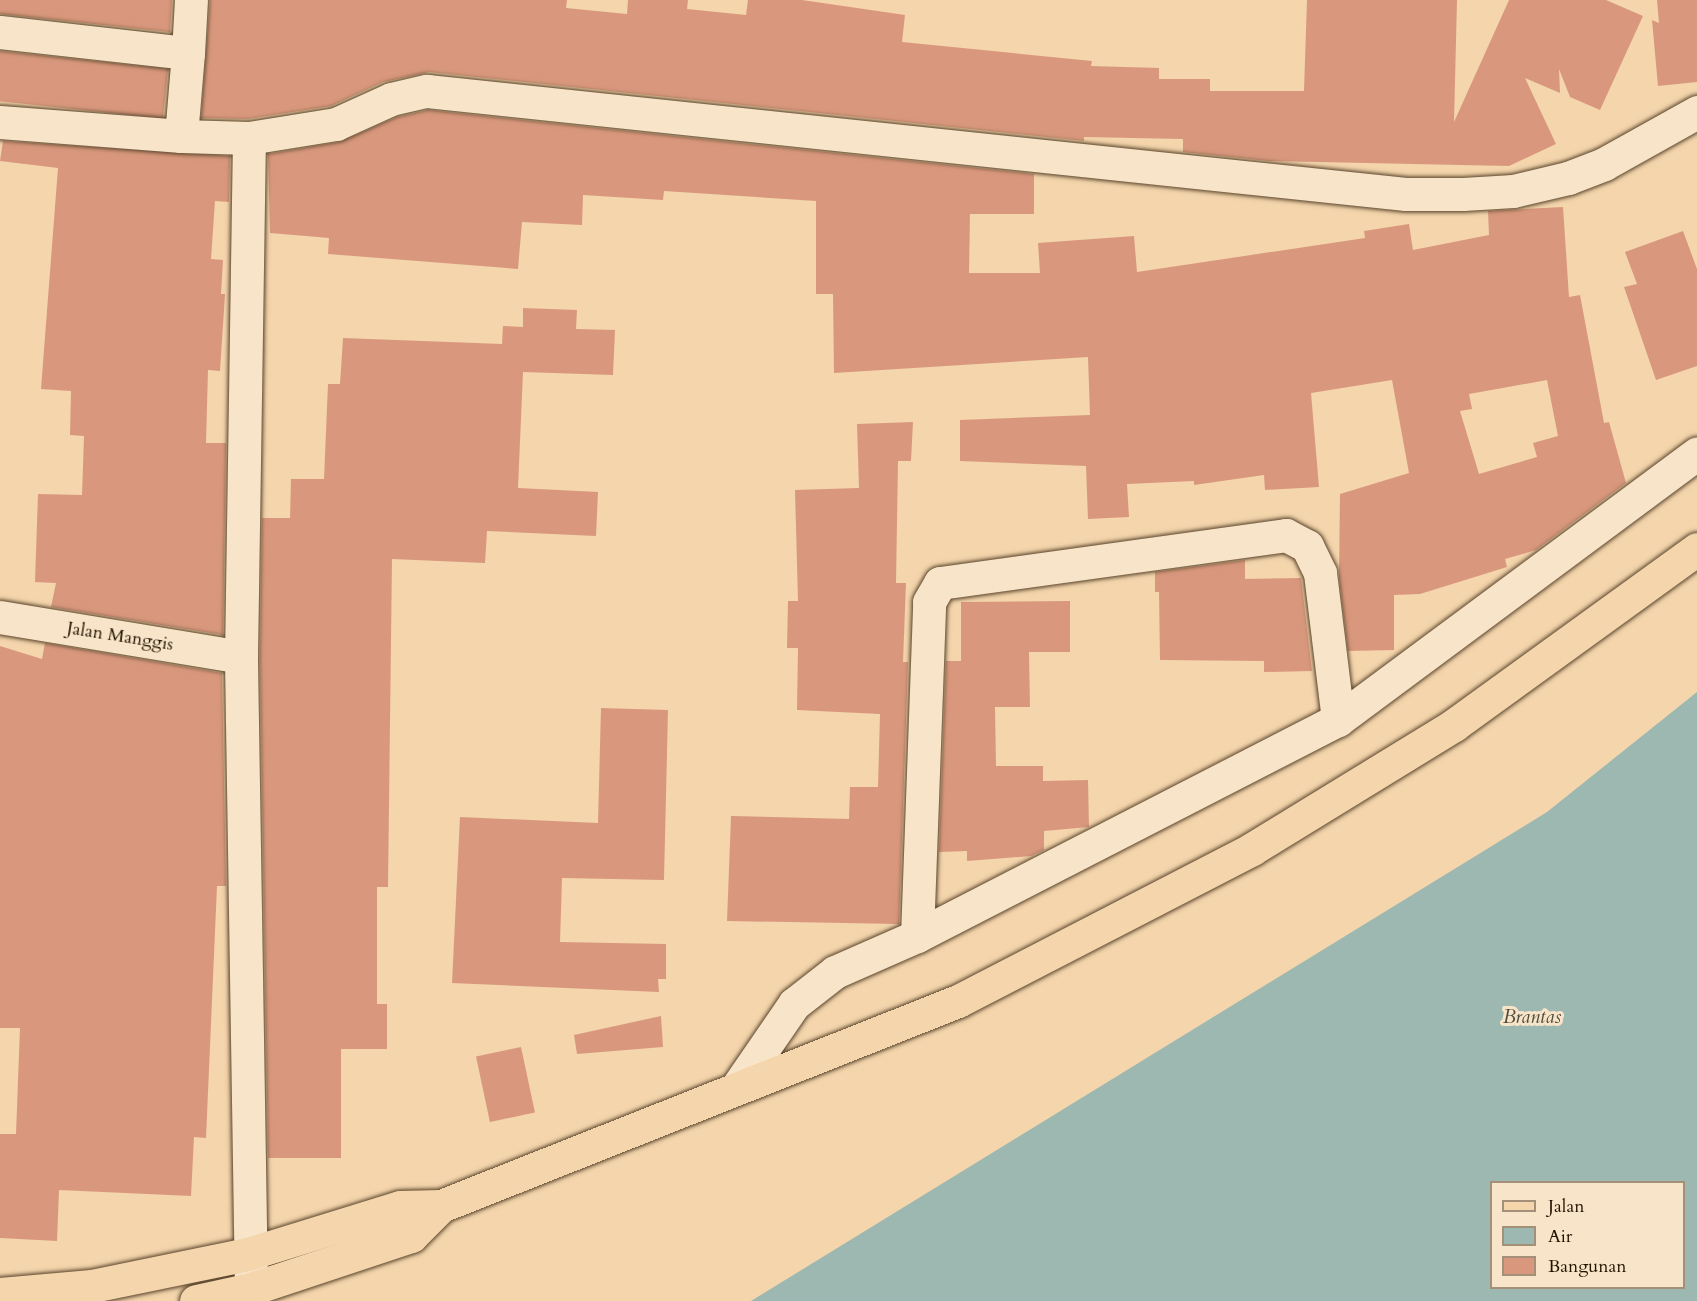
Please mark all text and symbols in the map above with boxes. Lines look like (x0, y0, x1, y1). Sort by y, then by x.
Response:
street label: Jalan Manggis (65, 618, 175, 656)
water label: Brantas (1503, 1004, 1561, 1028)
legend (1490, 1181, 1685, 1289)
text: Jalan (1548, 1194, 1584, 1219)
text: Air (1548, 1224, 1572, 1249)
text: Bangunan (1548, 1254, 1626, 1279)

